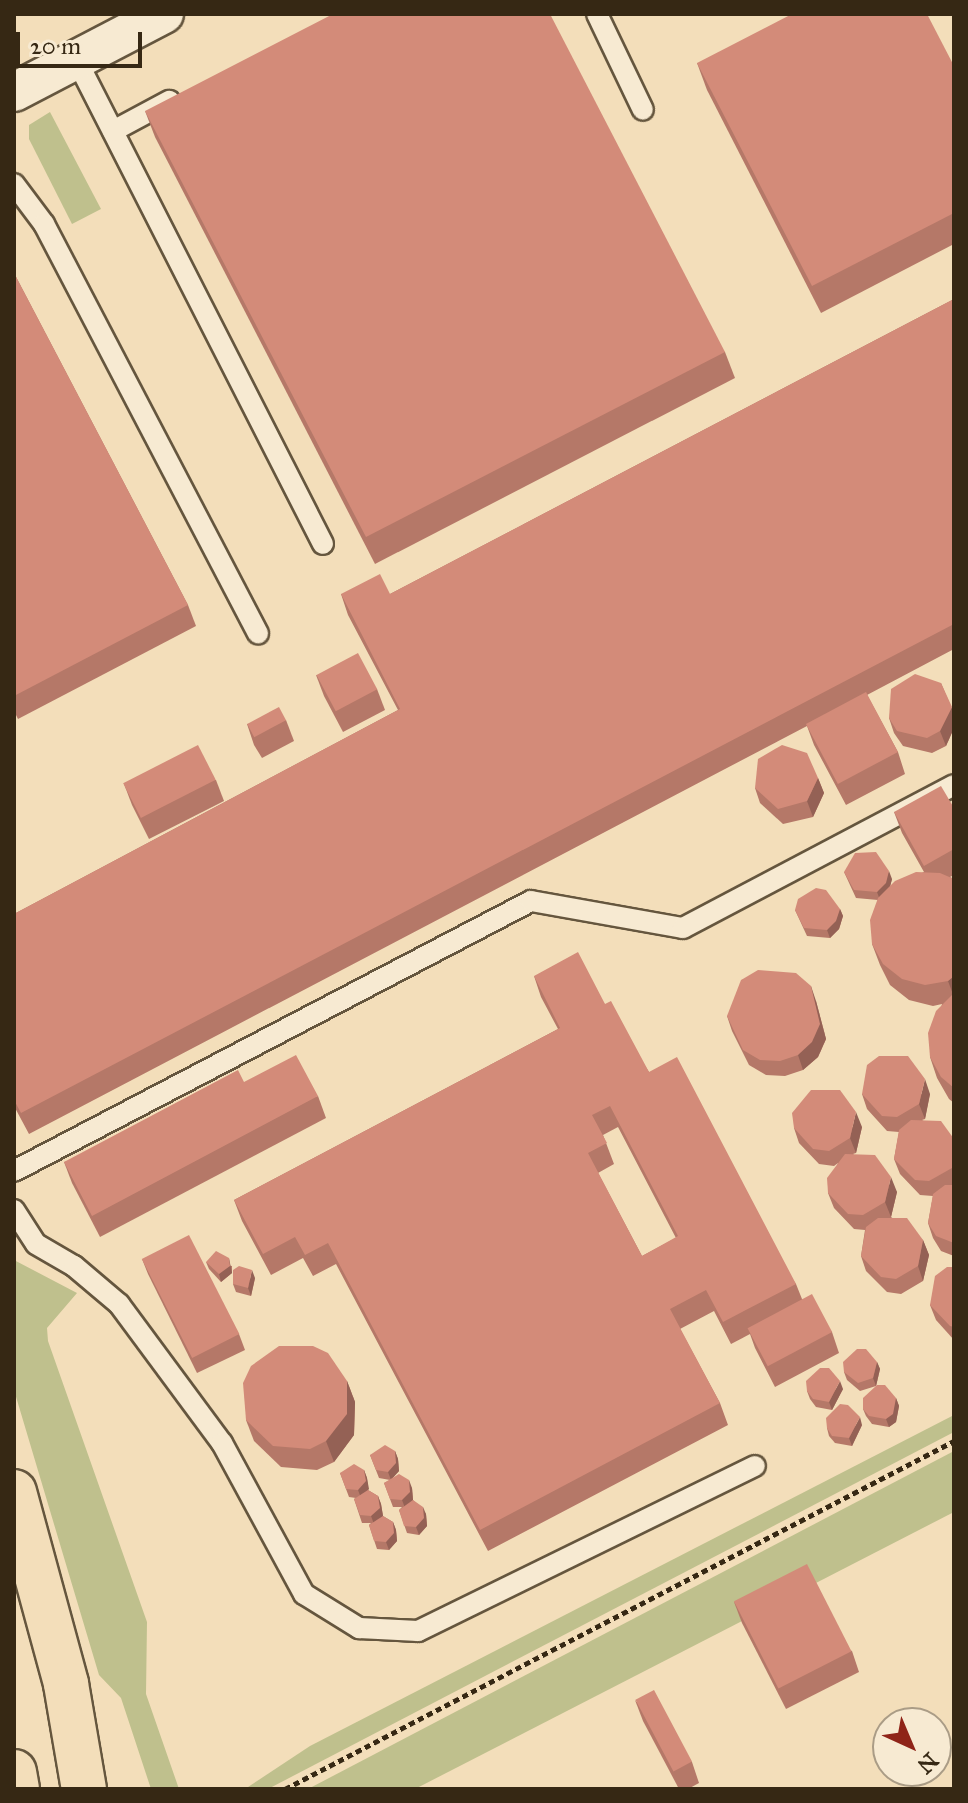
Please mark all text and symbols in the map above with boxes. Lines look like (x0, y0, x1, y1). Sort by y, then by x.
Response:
scale bar (20, 16, 146, 66)
text: 20 m (30, 31, 81, 61)
north arrow (872, 1707, 952, 1787)
text: N (912, 1747, 944, 1779)

